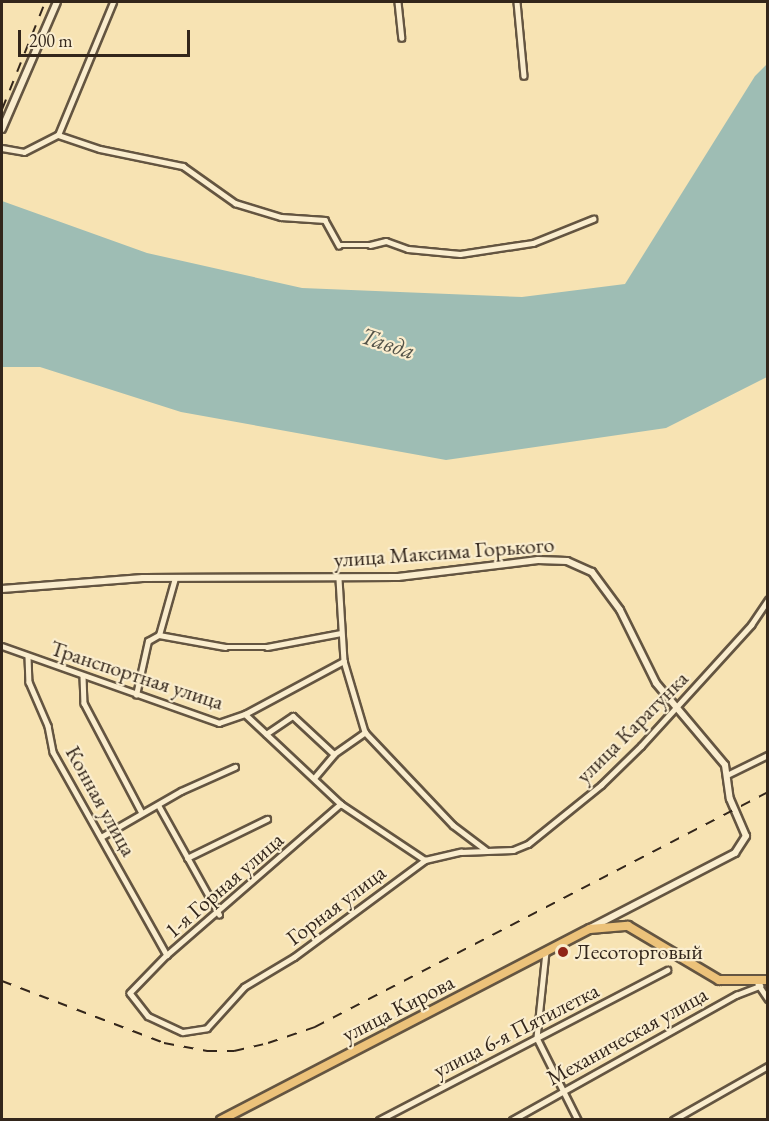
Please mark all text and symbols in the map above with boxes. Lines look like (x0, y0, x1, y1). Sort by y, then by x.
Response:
scale bar (21, 18, 194, 56)
text: 200 m (29, 29, 73, 52)
water label: Тавда (357, 321, 419, 365)
street label: улица Максима Горького (333, 531, 555, 573)
street label: Транспортная улица (47, 635, 227, 715)
street label: улица Каратунка (570, 665, 694, 789)
street label: Конная улица (60, 741, 142, 861)
street label: 1-я Горная улица (159, 826, 289, 944)
street label: Горная улица (281, 859, 391, 951)
place label: Лесоторговый (575, 939, 703, 965)
marker: Лесоторговый (556, 945, 570, 959)
street label: улица Кирова (338, 968, 458, 1048)
street label: улица 6-я Пятилетка (429, 977, 603, 1083)
street label: Механическая улица (542, 981, 712, 1091)

